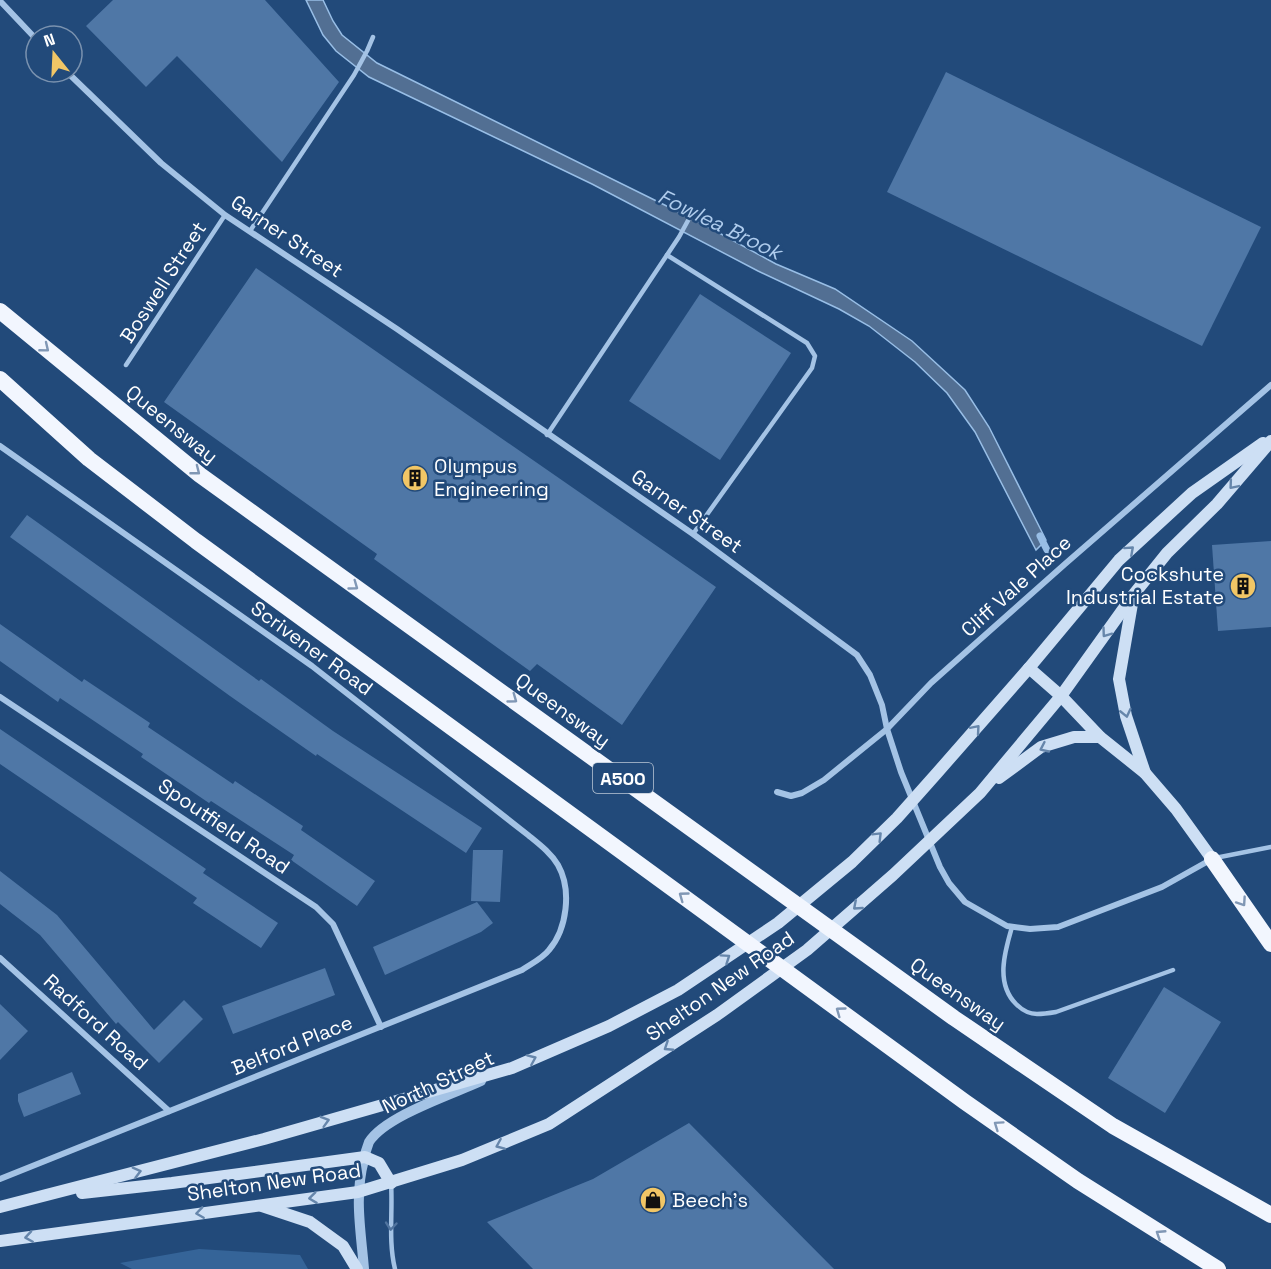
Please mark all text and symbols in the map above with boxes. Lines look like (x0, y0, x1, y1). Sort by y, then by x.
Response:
north arrow (24, 24, 84, 84)
text: N (41, 29, 58, 52)
water label: Fowlea Brook (654, 182, 789, 267)
street label: Garner Street (226, 189, 348, 283)
street label: Boswell Street (114, 216, 212, 348)
one-way arrow (38, 341, 49, 352)
street label: Queensway (121, 379, 223, 469)
place label: Olympus Engineering (434, 453, 549, 502)
building icon: Olympus Engineering (400, 463, 430, 493)
street label: Garner Street (626, 463, 748, 559)
one-way arrow (189, 464, 200, 475)
one-way arrow (1229, 478, 1240, 489)
street label: Cliff Vale Place (955, 530, 1077, 642)
one-way arrow (1123, 546, 1134, 557)
place label: Cockshute Industrial Estate (1066, 561, 1224, 610)
building icon: Cockshute Industrial Estate (1228, 571, 1258, 601)
one-way arrow (348, 578, 359, 589)
street label: Scrivener Road (246, 595, 378, 701)
one-way arrow (1102, 626, 1113, 637)
street label: Queensway (510, 667, 616, 753)
one-way arrow (506, 692, 517, 703)
one-way arrow (1118, 708, 1131, 718)
one-way arrow (969, 725, 980, 736)
one-way arrow (1039, 740, 1050, 752)
road number: A500 (593, 763, 653, 793)
street label: Spoutfield Road (153, 772, 295, 880)
one-way arrow (871, 833, 882, 844)
one-way arrow (678, 892, 689, 903)
one-way arrow (1235, 895, 1246, 906)
one-way arrow (853, 899, 864, 910)
street label: Shelton New Road (641, 925, 799, 1047)
street label: Queensway (905, 951, 1011, 1037)
one-way arrow (720, 953, 730, 965)
street label: Radford Road (38, 968, 154, 1076)
one-way arrow (836, 1007, 847, 1018)
street label: Belford Place (228, 1009, 356, 1081)
one-way arrow (664, 1040, 675, 1051)
street label: North Street (378, 1045, 498, 1119)
one-way arrow (525, 1055, 536, 1067)
one-way arrow (319, 1116, 330, 1128)
one-way arrow (994, 1121, 1005, 1132)
one-way arrow (495, 1138, 506, 1150)
street label: Shelton New Road (186, 1157, 362, 1207)
one-way arrow (131, 1167, 141, 1179)
shop icon: Beech's (638, 1185, 668, 1215)
place label: Beech's (672, 1187, 748, 1213)
one-way arrow (309, 1191, 318, 1203)
one-way arrow (196, 1206, 205, 1218)
one-way arrow (385, 1222, 398, 1231)
one-way arrow (24, 1230, 33, 1242)
one-way arrow (1156, 1230, 1167, 1241)

